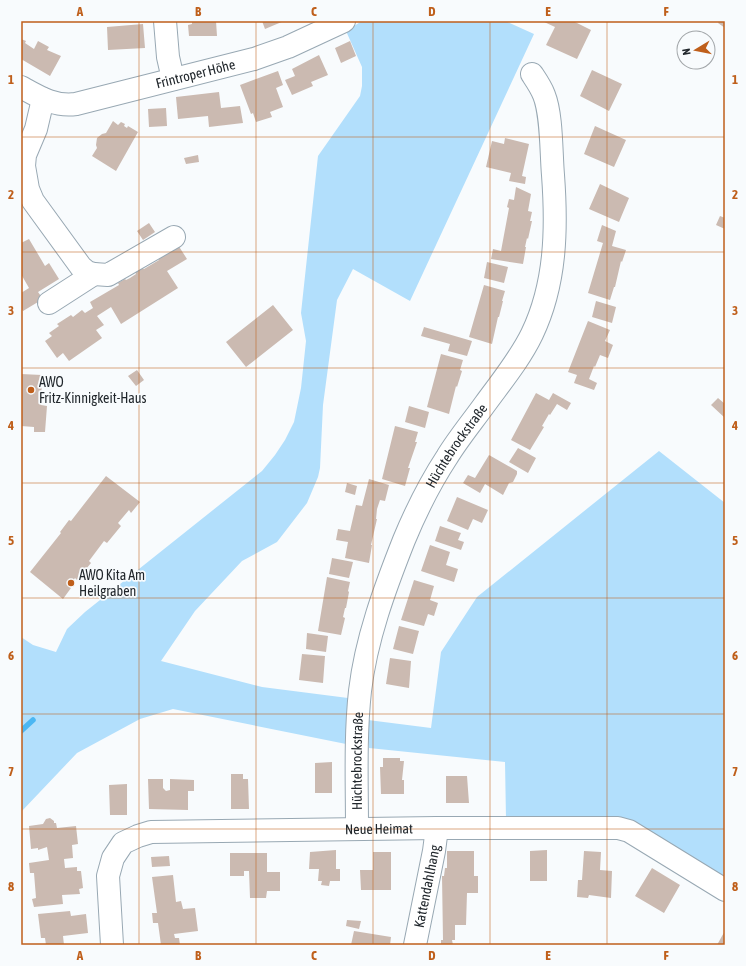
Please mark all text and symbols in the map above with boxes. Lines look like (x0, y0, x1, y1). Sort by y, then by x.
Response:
text: A (76, 4, 84, 19)
text: B (195, 4, 202, 19)
text: C (311, 4, 317, 19)
text: D (428, 4, 436, 19)
text: E (545, 4, 551, 19)
text: F (663, 4, 669, 19)
north arrow (676, 30, 716, 70)
text: N (680, 47, 693, 56)
street label: Frintroper Höhe (154, 56, 237, 92)
text: 1 (8, 72, 14, 87)
text: 1 (732, 72, 738, 87)
text: 2 (8, 187, 14, 202)
text: 2 (732, 187, 738, 202)
text: 3 (8, 303, 14, 318)
text: 3 (732, 303, 738, 318)
place label: AWO Fritz-Kinnigkeit-Haus (39, 374, 147, 406)
marker: AWO Fritz-Kinnigkeit-Haus (26, 385, 36, 395)
street label: Hüchtebrockstraße (422, 401, 491, 491)
text: 4 (7, 418, 14, 433)
text: 4 (731, 418, 738, 433)
text: 5 (8, 533, 14, 548)
text: 5 (732, 533, 738, 548)
place label: AWO Kita Am Heilgraben (79, 567, 145, 599)
marker: AWO Kita Am Heilgraben (66, 578, 76, 588)
text: 6 (8, 648, 14, 663)
text: 6 (732, 648, 738, 663)
street label: Hüchtebrockstraße (349, 711, 366, 810)
text: 7 (8, 764, 14, 779)
text: 7 (732, 764, 738, 779)
street label: Neue Heimat (345, 820, 413, 837)
street label: Kattendahlhang (411, 844, 443, 929)
text: 8 (8, 879, 14, 894)
text: 8 (732, 879, 738, 894)
text: A (76, 948, 84, 963)
text: B (195, 948, 202, 963)
text: C (311, 948, 317, 963)
text: D (428, 948, 436, 963)
text: E (545, 948, 551, 963)
text: F (663, 948, 669, 963)

